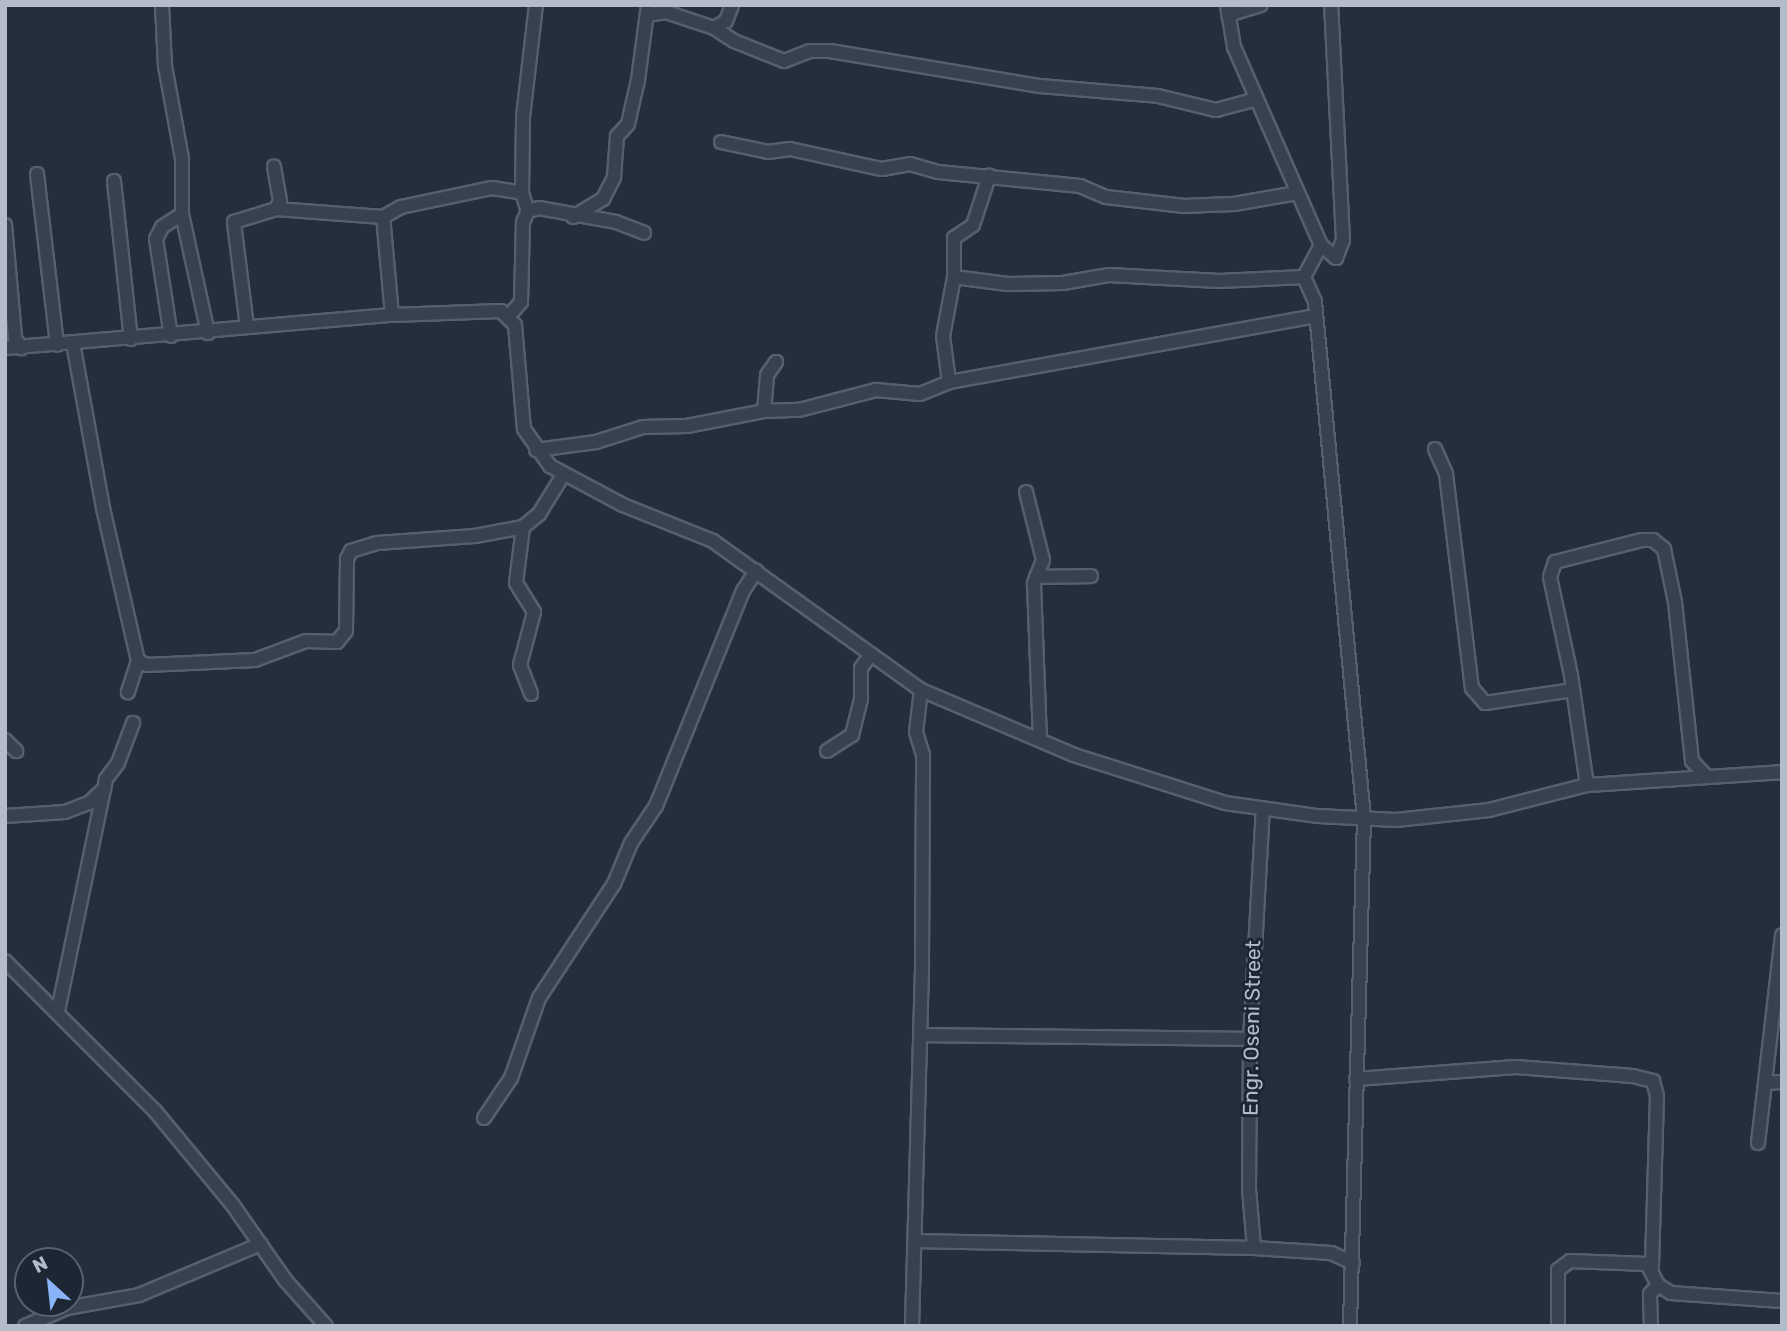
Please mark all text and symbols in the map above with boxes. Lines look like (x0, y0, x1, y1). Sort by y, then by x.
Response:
street label: Engr. Oseni Street (1238, 940, 1266, 1116)
north arrow (14, 1247, 84, 1317)
text: N (29, 1251, 51, 1278)

